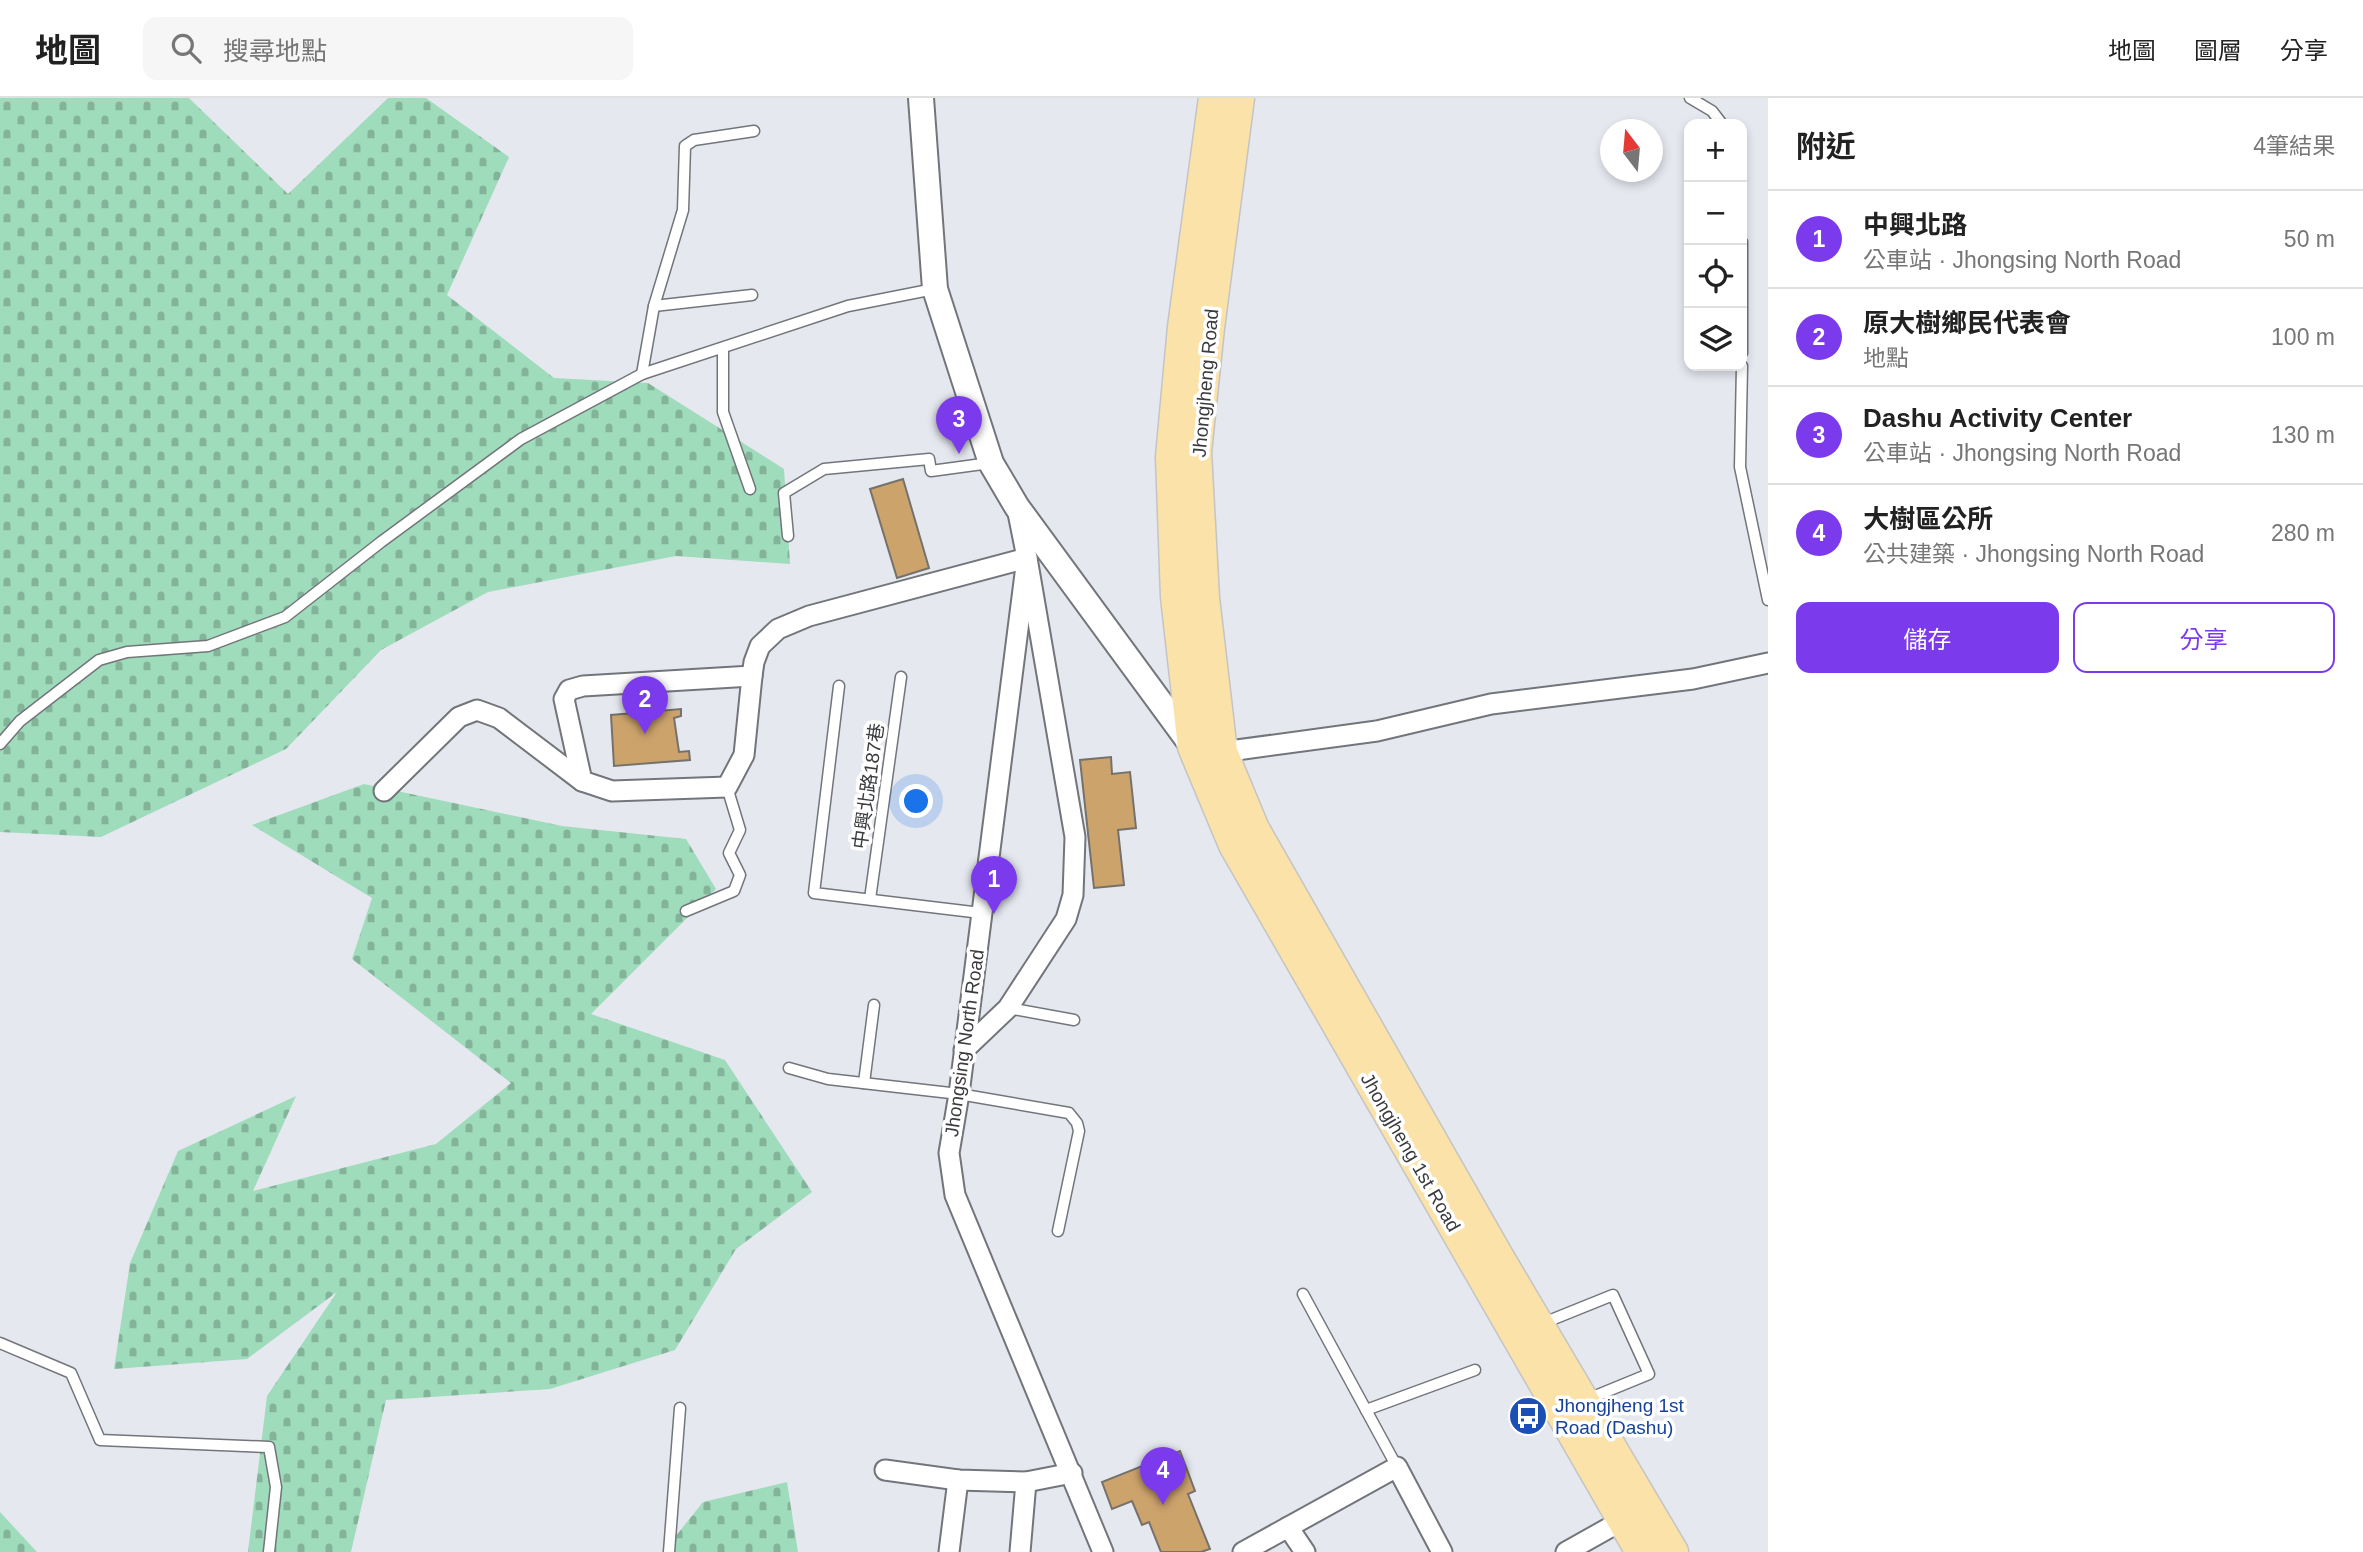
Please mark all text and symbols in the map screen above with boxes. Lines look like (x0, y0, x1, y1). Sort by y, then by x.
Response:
search box (143, 17, 633, 80)
icon: search (167, 29, 205, 67)
text: 地圖 (35, 32, 101, 69)
text: 搜尋地點 (223, 36, 327, 66)
text: 地圖 (2108, 37, 2156, 64)
text: 圖層 (2194, 37, 2242, 64)
text: 分享 (2280, 37, 2328, 64)
north arrow (1600, 119, 1663, 182)
map controls (1684, 119, 1747, 371)
button: + (1684, 119, 1747, 182)
text: 附近 (1796, 130, 1856, 163)
text: 4筆結果 (2253, 133, 2335, 159)
button: − (1684, 182, 1747, 245)
text: 中興北路 (1863, 210, 1967, 240)
text: 1 (1813, 226, 1825, 252)
text: 50 m (2284, 226, 2335, 252)
button: locate (1684, 245, 1747, 308)
text: 公車站 · Jhongsing North Road (1863, 247, 2181, 273)
street label: Jhongjheng Road (1189, 308, 1222, 458)
button: layers (1684, 308, 1747, 371)
text: 原大樹鄉民代表會 (1863, 308, 2071, 338)
text: 2 (1813, 324, 1825, 350)
text: 100 m (2271, 324, 2335, 350)
text: 地點 (1863, 345, 1909, 371)
pin: 3 (936, 396, 982, 454)
text: Dashu Activity Center (1863, 403, 2132, 433)
text: 3 (1813, 422, 1825, 448)
text: 130 m (2271, 422, 2335, 448)
text: 公車站 · Jhongsing North Road (1863, 440, 2181, 466)
text: 大樹區公所 (1863, 504, 1993, 534)
text: 4 (1813, 520, 1825, 546)
text: 280 m (2271, 520, 2335, 546)
text: 公共建築 · Jhongsing North Road (1863, 541, 2204, 567)
button: 儲存 (1796, 602, 2059, 673)
button: 分享 (2073, 602, 2335, 673)
pin: 2 (622, 676, 668, 734)
street label: 中興北路187巷 (849, 722, 888, 850)
your location (899, 784, 933, 818)
pin: 1 (971, 856, 1017, 914)
street label: Jhongsing North Road (941, 948, 988, 1138)
street label: Jhongjheng 1st Road (1357, 1069, 1465, 1235)
bus stop icon: Jhongjheng 1st Road (Dashu) (1507, 1395, 1549, 1437)
place label: Jhongjheng 1st Road (Dashu) (1555, 1395, 1685, 1438)
pin: 4 (1140, 1447, 1186, 1505)

